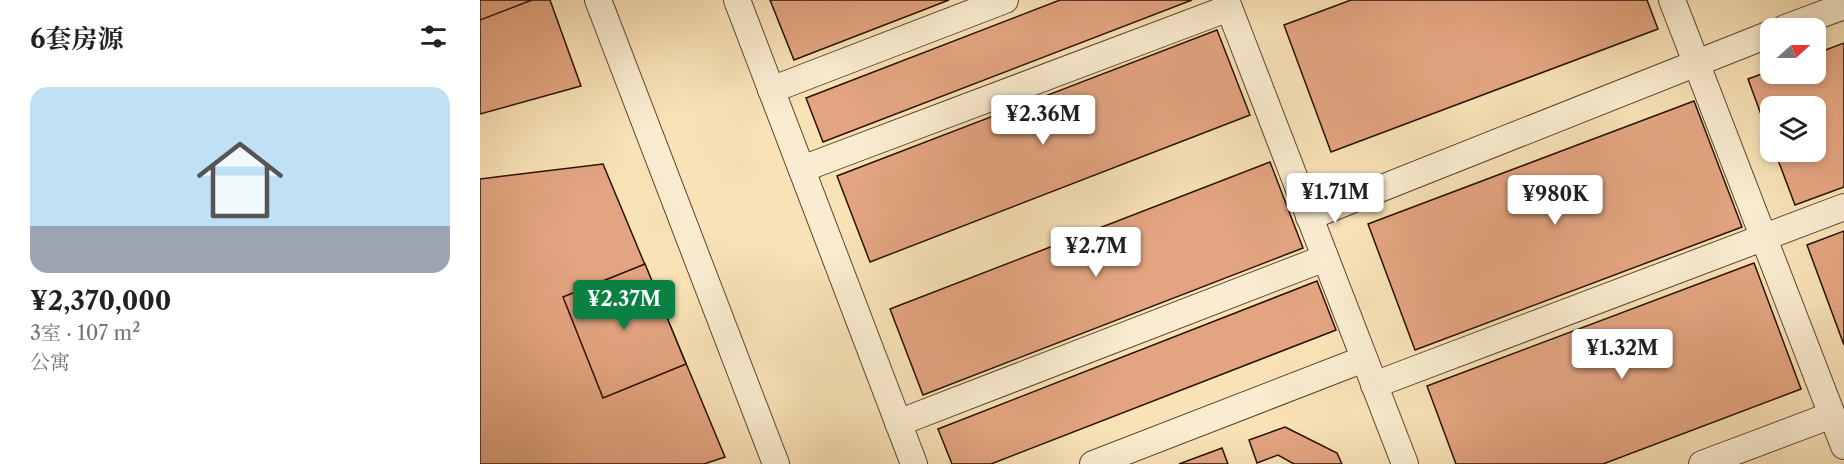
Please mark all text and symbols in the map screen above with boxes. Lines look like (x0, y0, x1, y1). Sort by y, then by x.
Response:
north arrow (1760, 18, 1826, 84)
map controls (1760, 18, 1826, 162)
icon: filters (417, 20, 450, 53)
text: 6套房源 (30, 23, 124, 55)
pin: ¥2.36M (994, 95, 1092, 146)
button: layers (1760, 96, 1826, 162)
text: ¥2.36M (1005, 102, 1081, 126)
icon: home (186, 126, 294, 234)
pin: ¥1.71M (1286, 173, 1384, 224)
pin: ¥980K (1513, 175, 1597, 226)
text: ¥1.71M (1301, 180, 1369, 204)
text: ¥980K (1522, 182, 1588, 206)
pin: ¥2.7M (1054, 227, 1138, 278)
text: ¥2.7M (1065, 234, 1127, 258)
pin: ¥2.37M (575, 280, 673, 331)
text: ¥2,370,000 (30, 285, 171, 317)
text: ¥2.37M (587, 287, 661, 311)
text: 3室 · 107 m² (30, 321, 140, 345)
pin: ¥1.32M (1573, 329, 1671, 380)
text: ¥1.32M (1586, 336, 1658, 360)
text: 公寓 (30, 350, 70, 374)

